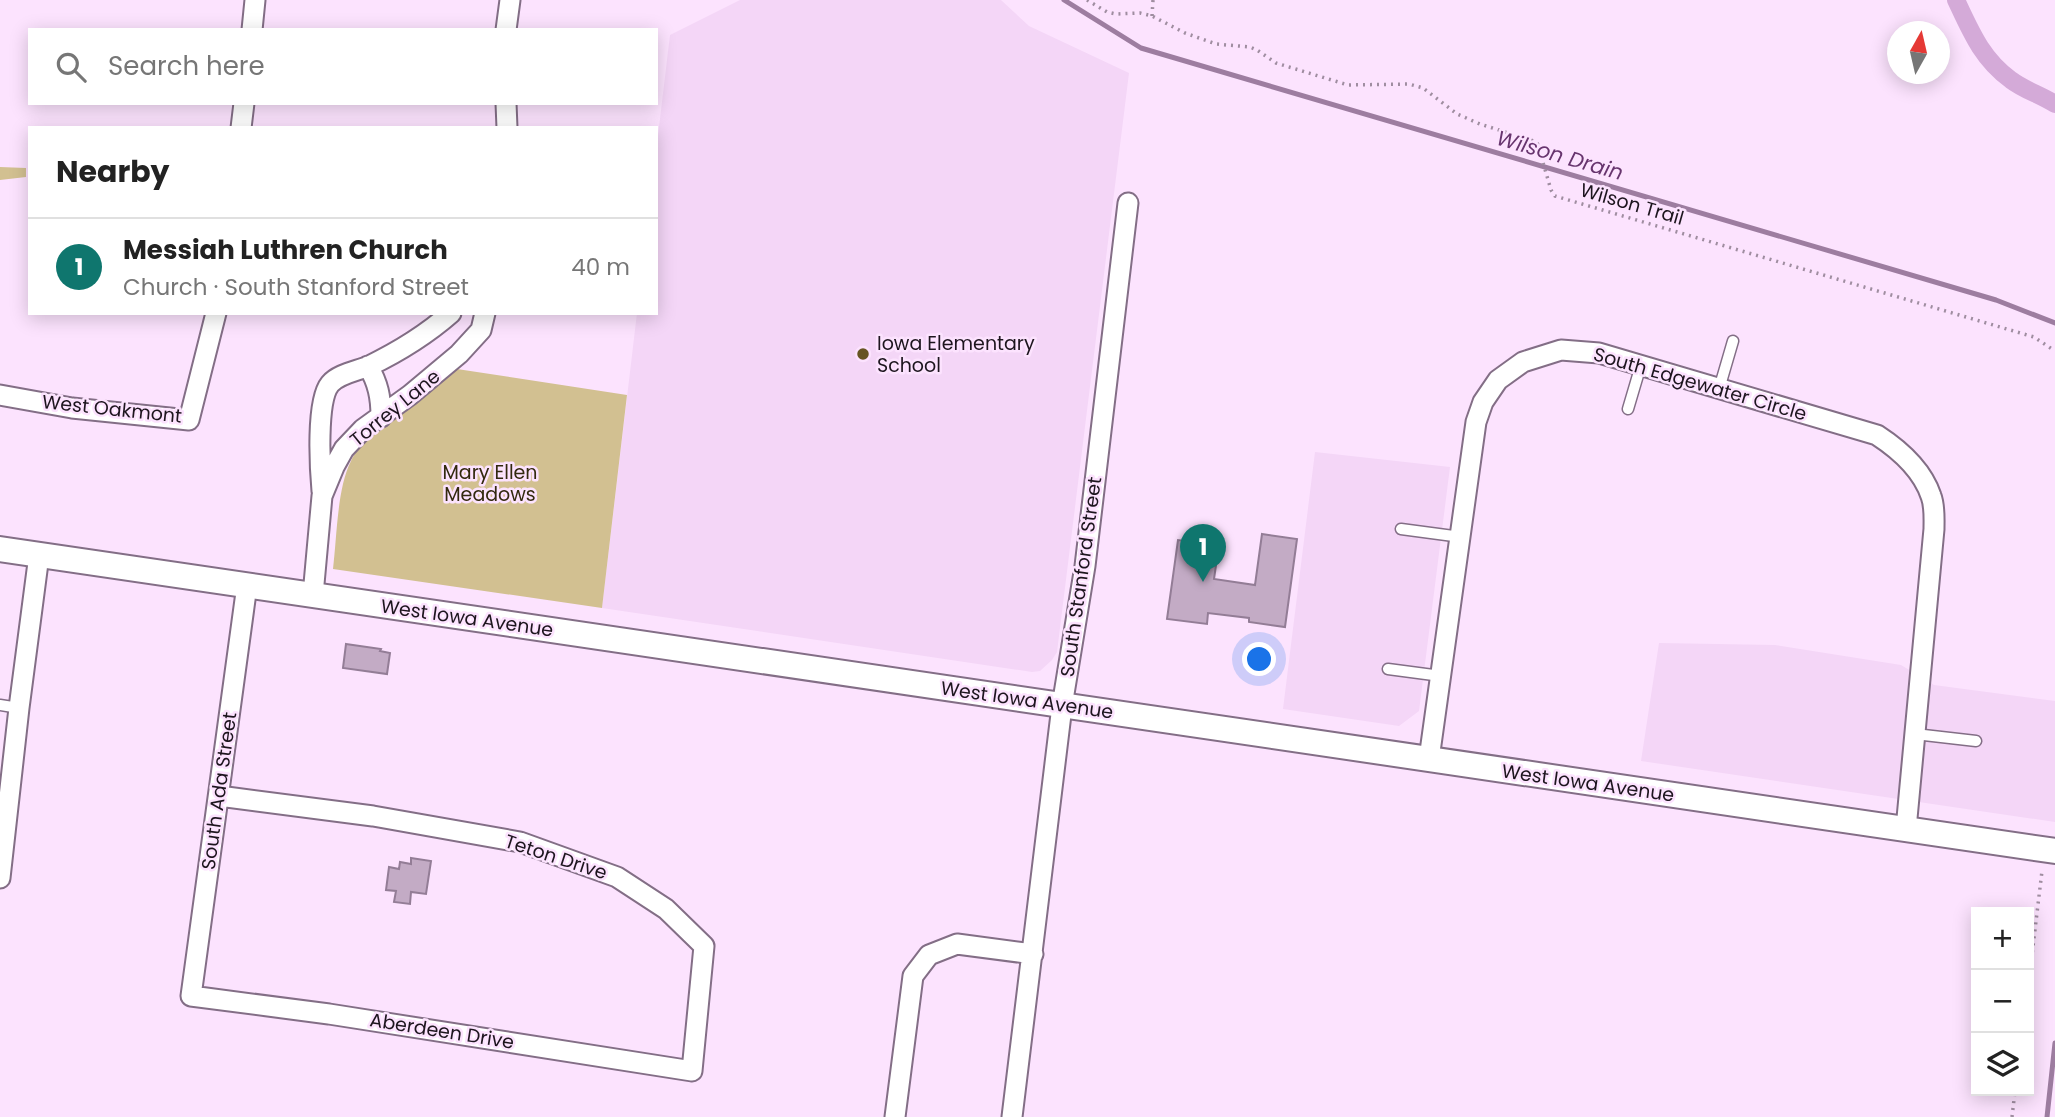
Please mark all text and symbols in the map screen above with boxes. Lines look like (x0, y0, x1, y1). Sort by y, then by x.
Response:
north arrow (1887, 21, 1950, 84)
search box (28, 28, 658, 105)
icon: search (52, 48, 90, 86)
text: Search here (108, 48, 265, 84)
water label: Wilson Drain (1493, 123, 1627, 187)
text: Nearby (56, 150, 170, 193)
street label: Wilson Trail (1577, 176, 1687, 232)
text: Messiah Luthren Church (123, 232, 448, 268)
text: 1 (75, 251, 83, 283)
text: 40 m (571, 251, 630, 283)
text: Church · South Stanford Street (123, 271, 469, 303)
place label: Iowa Elementary School (877, 330, 1035, 379)
street label: South Edgewater Circle (1590, 341, 1810, 427)
marker: Iowa Elementary School (855, 346, 871, 362)
street label: Torrey Lane (344, 363, 446, 453)
street label: West Oakmont (41, 388, 183, 430)
park label: Mary Ellen Meadows (442, 459, 538, 508)
street label: South Stanford Street (1054, 475, 1108, 679)
pin: 1 (1180, 524, 1226, 582)
street label: West Iowa Avenue (379, 593, 555, 643)
your location (1242, 642, 1276, 676)
street label: West Iowa Avenue (939, 675, 1115, 725)
street label: South Ada Street (195, 710, 243, 872)
street label: West Iowa Avenue (1500, 758, 1676, 808)
street label: Teton Drive (501, 828, 611, 886)
map controls (1971, 907, 2034, 1096)
button: + (1971, 907, 2034, 970)
button: − (1971, 970, 2034, 1033)
street label: Aberdeen Drive (368, 1006, 516, 1056)
button: layers (1971, 1033, 2034, 1096)

